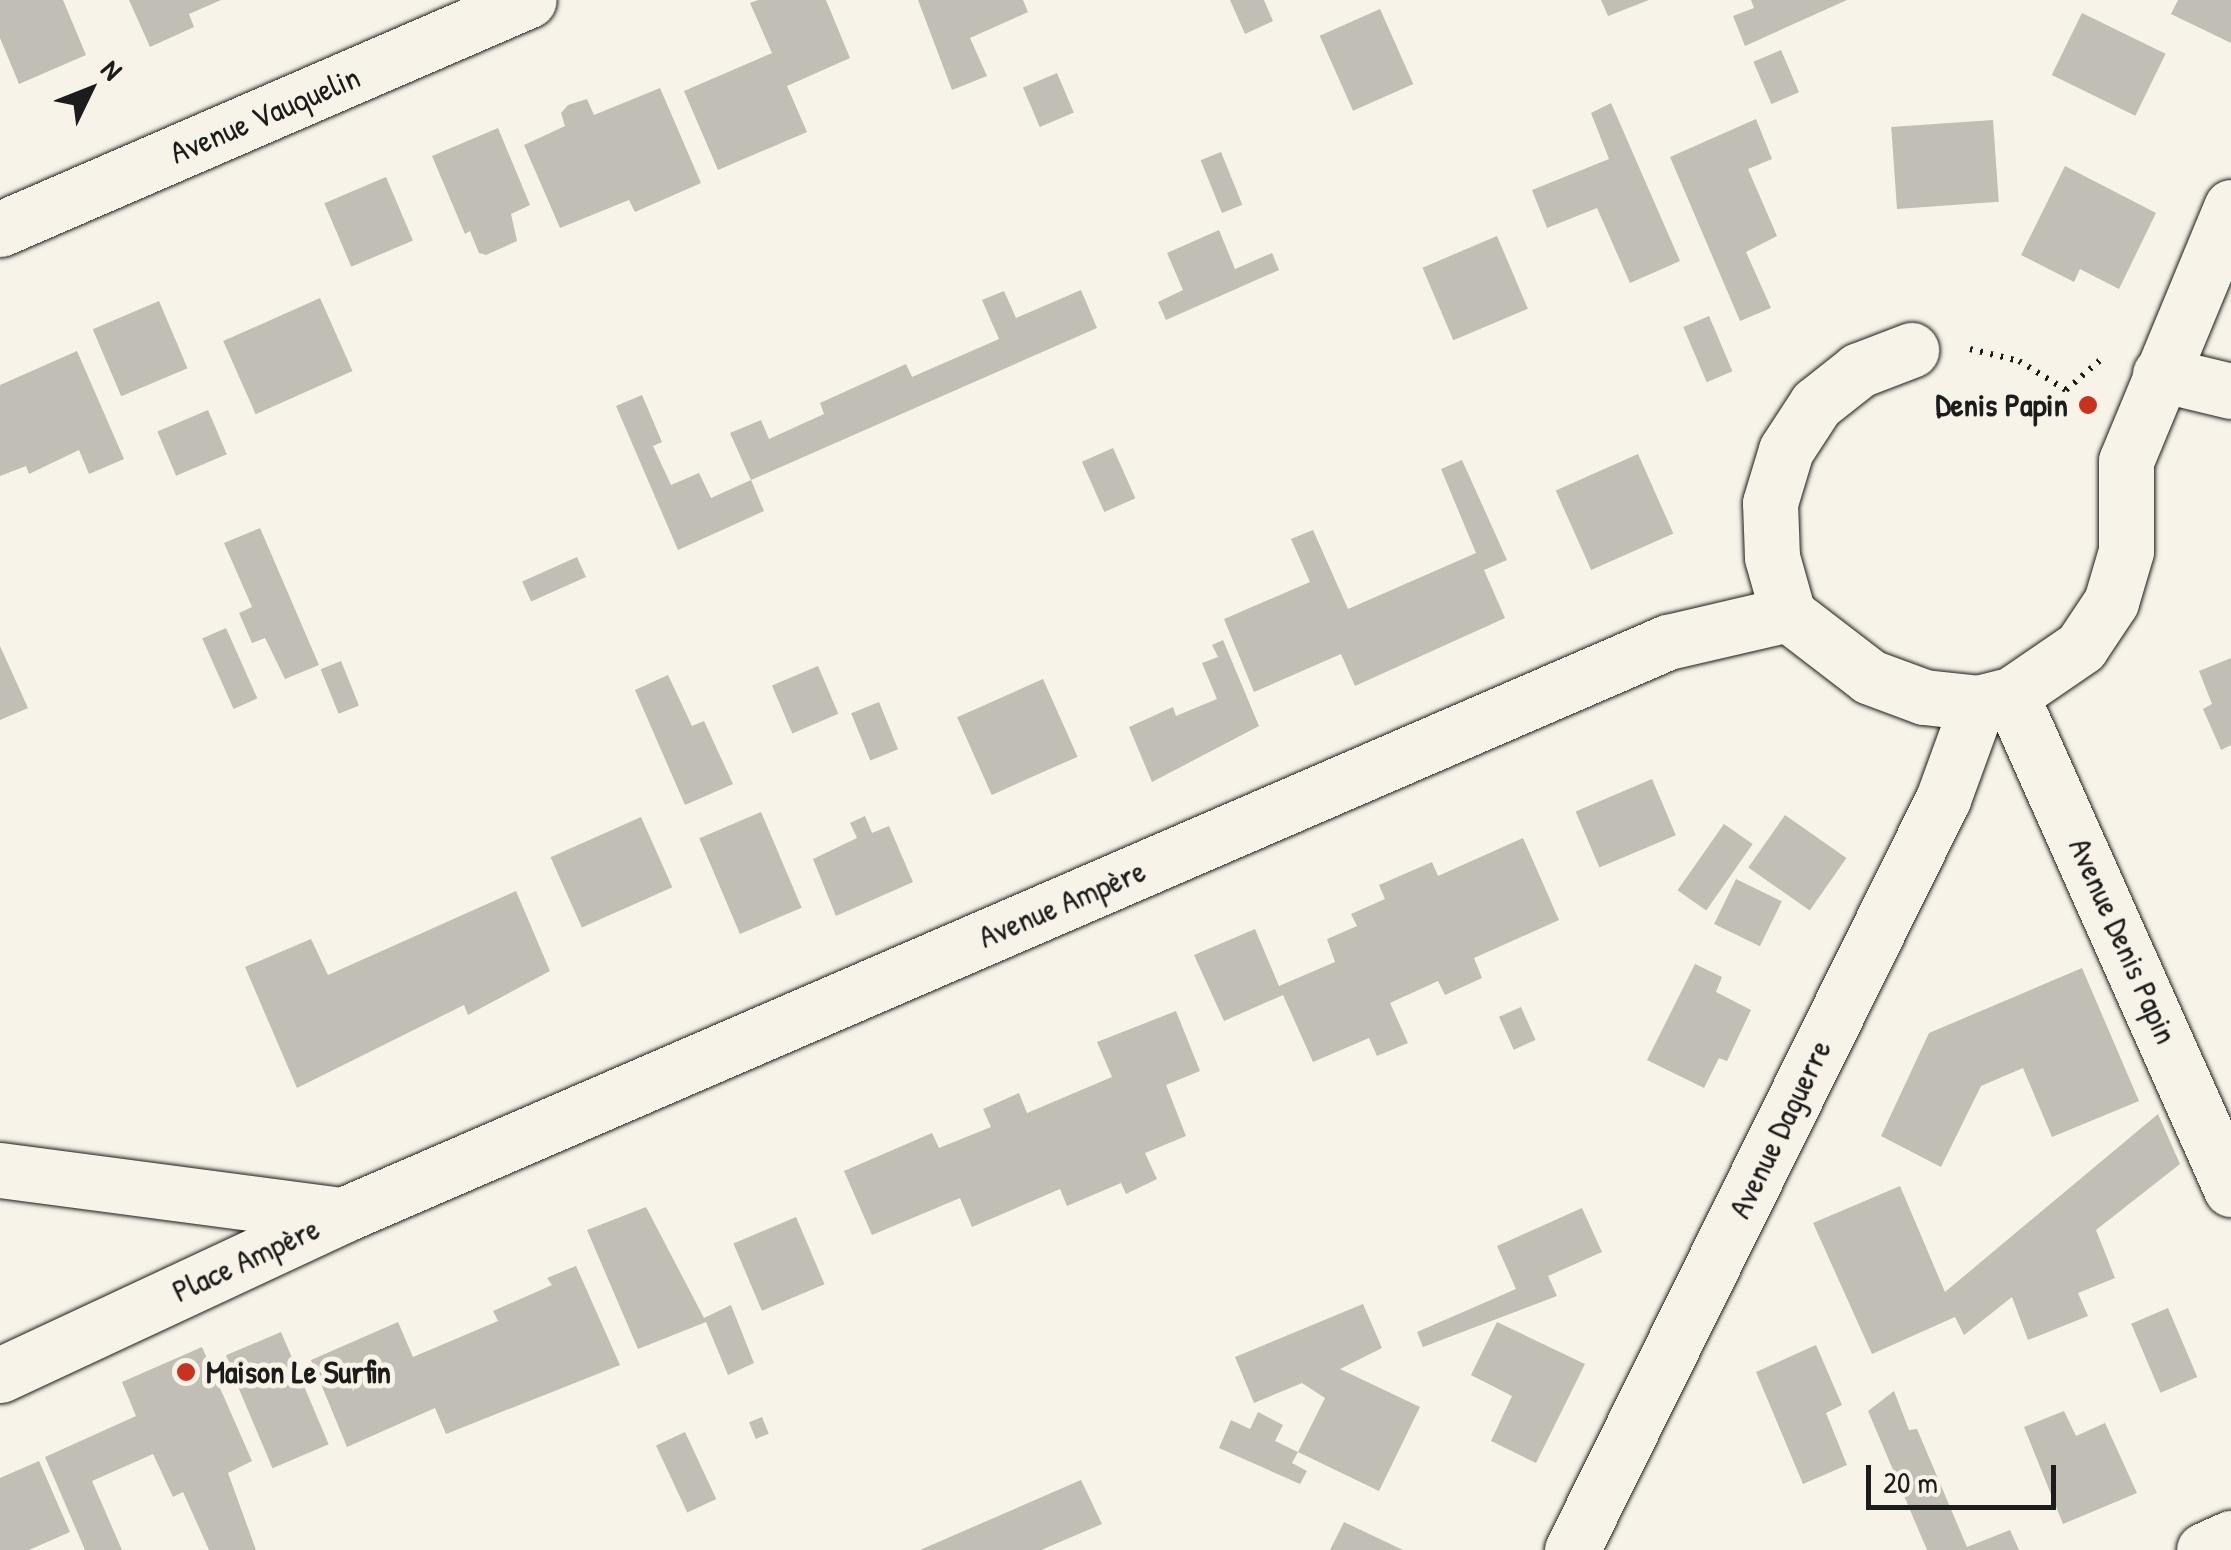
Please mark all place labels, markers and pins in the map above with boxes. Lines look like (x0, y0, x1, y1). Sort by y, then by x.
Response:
place label: Denis Papin (1935, 386, 2068, 424)
marker: Denis Papin (2077, 394, 2099, 416)
place label: Maison Le Surfin (206, 1353, 391, 1391)
marker: Maison Le Surfin (175, 1361, 197, 1383)

